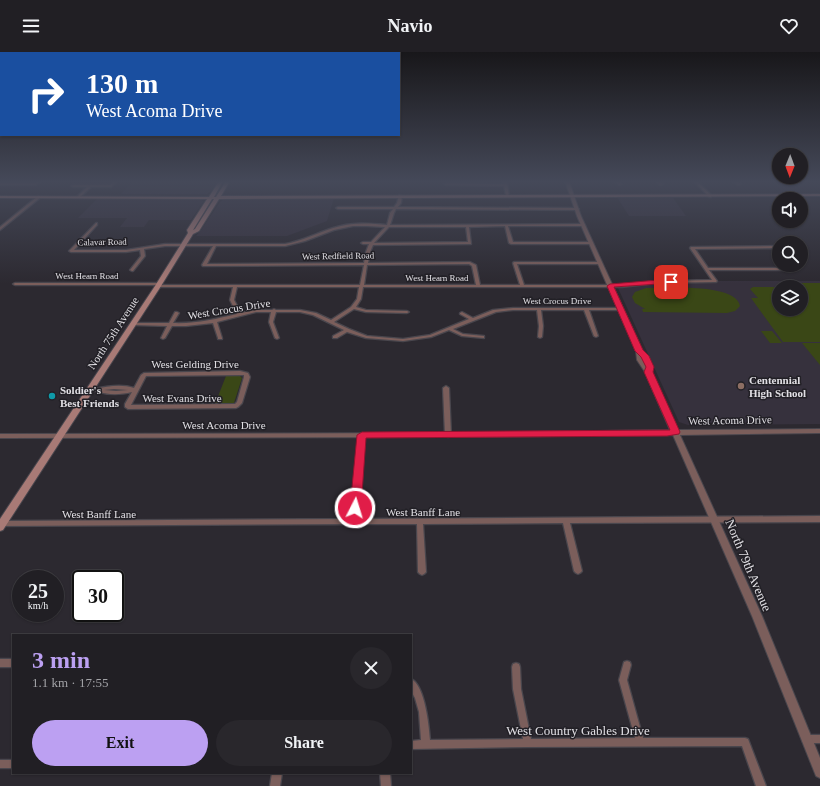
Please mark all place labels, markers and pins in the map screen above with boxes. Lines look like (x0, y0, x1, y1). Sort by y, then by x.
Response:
pin (654, 265, 688, 299)
place label: Centennial High School (749, 374, 806, 399)
marker: Centennial High School (736, 381, 746, 391)
place label: Soldier's Best Friends (60, 384, 120, 409)
marker: Soldier's Best Friends (47, 391, 57, 401)

